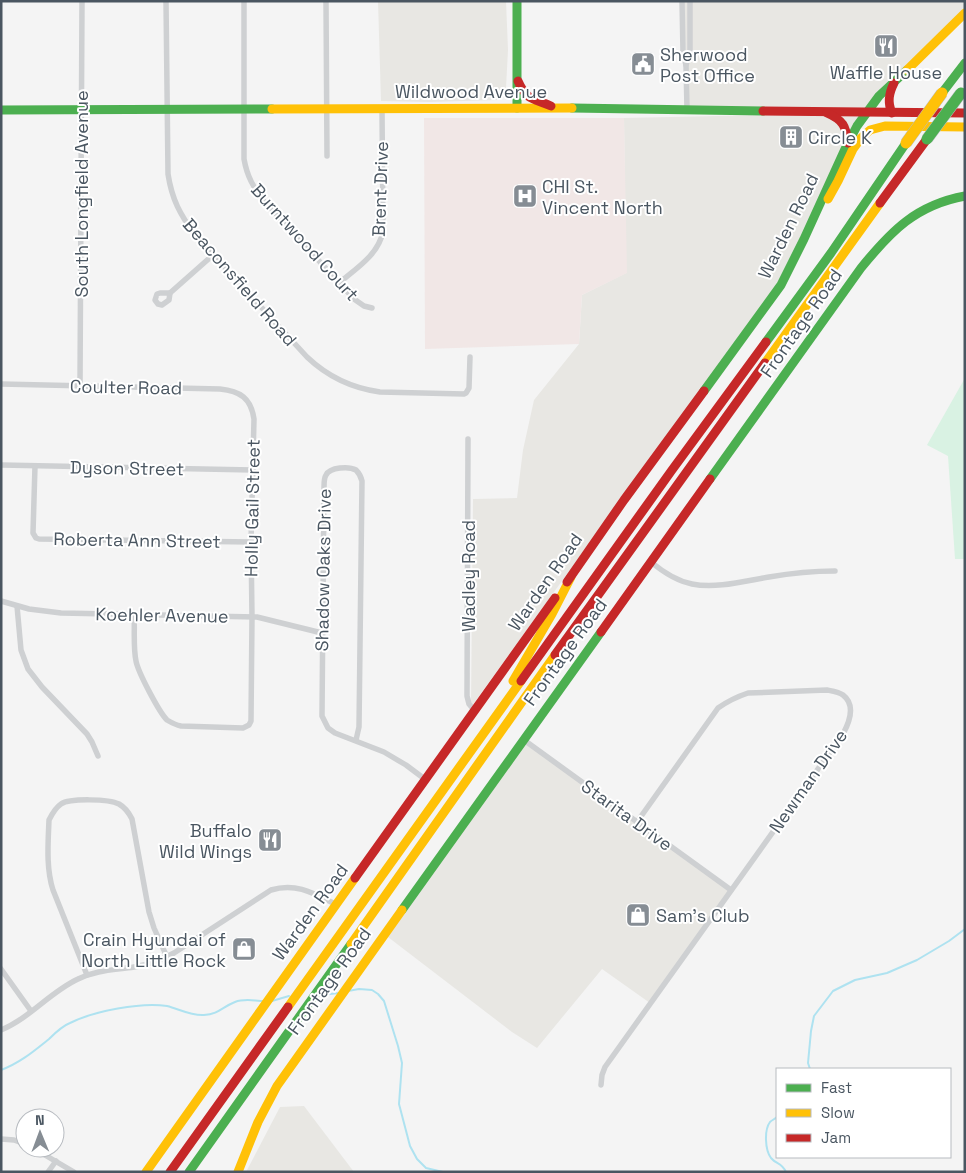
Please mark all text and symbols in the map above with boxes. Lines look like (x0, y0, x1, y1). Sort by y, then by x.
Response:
restaurant icon: Waffle House (873, 33, 899, 59)
place label: Sherwood Post Office (660, 43, 755, 87)
public building icon: Sherwood Post Office (630, 51, 656, 77)
place label: Waffle House (830, 61, 942, 84)
street label: Wildwood Avenue (395, 80, 547, 103)
street label: South Longfield Avenue (70, 90, 93, 298)
building icon: Circle K (778, 124, 804, 150)
place label: Circle K (808, 126, 872, 149)
street label: Brent Drive (367, 141, 393, 237)
street label: Warden Road (753, 170, 823, 282)
place label: CHI St. Vincent North (542, 175, 663, 219)
street label: Burntwood Court (246, 178, 364, 306)
hospital icon: CHI St. Vincent North (512, 183, 538, 209)
street label: Beaconsfield Road (178, 213, 302, 351)
street label: Frontage Road (755, 264, 847, 382)
street label: Coulter Road (70, 375, 182, 399)
street label: Holly Gail Street (239, 439, 265, 577)
street label: Dyson Street (70, 456, 184, 480)
street label: Shadow Oaks Drive (310, 488, 336, 652)
street label: Wadley Road (457, 520, 480, 632)
street label: Roberta Ann Street (53, 527, 221, 553)
street label: Warden Road (503, 529, 587, 635)
street label: Frontage Road (518, 594, 612, 710)
street label: Koehler Avenue (95, 602, 229, 628)
street label: Newman Drive (764, 725, 852, 837)
street label: Starita Drive (577, 774, 677, 856)
place label: Buffalo Wild Wings (159, 819, 252, 863)
restaurant icon: Buffalo Wild Wings (257, 827, 283, 853)
street label: Warden Road (267, 859, 353, 965)
shop icon: Sam's Club (625, 902, 651, 928)
place label: Sam's Club (656, 904, 749, 927)
street label: Frontage Road (282, 923, 376, 1039)
place label: Crain Hyundai of North Little Rock (81, 928, 226, 972)
shop icon: Crain Hyundai of North Little Rock (231, 936, 257, 962)
legend (776, 1068, 951, 1158)
text: Fast (821, 1078, 852, 1097)
text: Slow (821, 1103, 855, 1122)
north arrow (15, 1108, 65, 1158)
text: N (35, 1111, 45, 1129)
text: Jam (821, 1128, 851, 1147)

